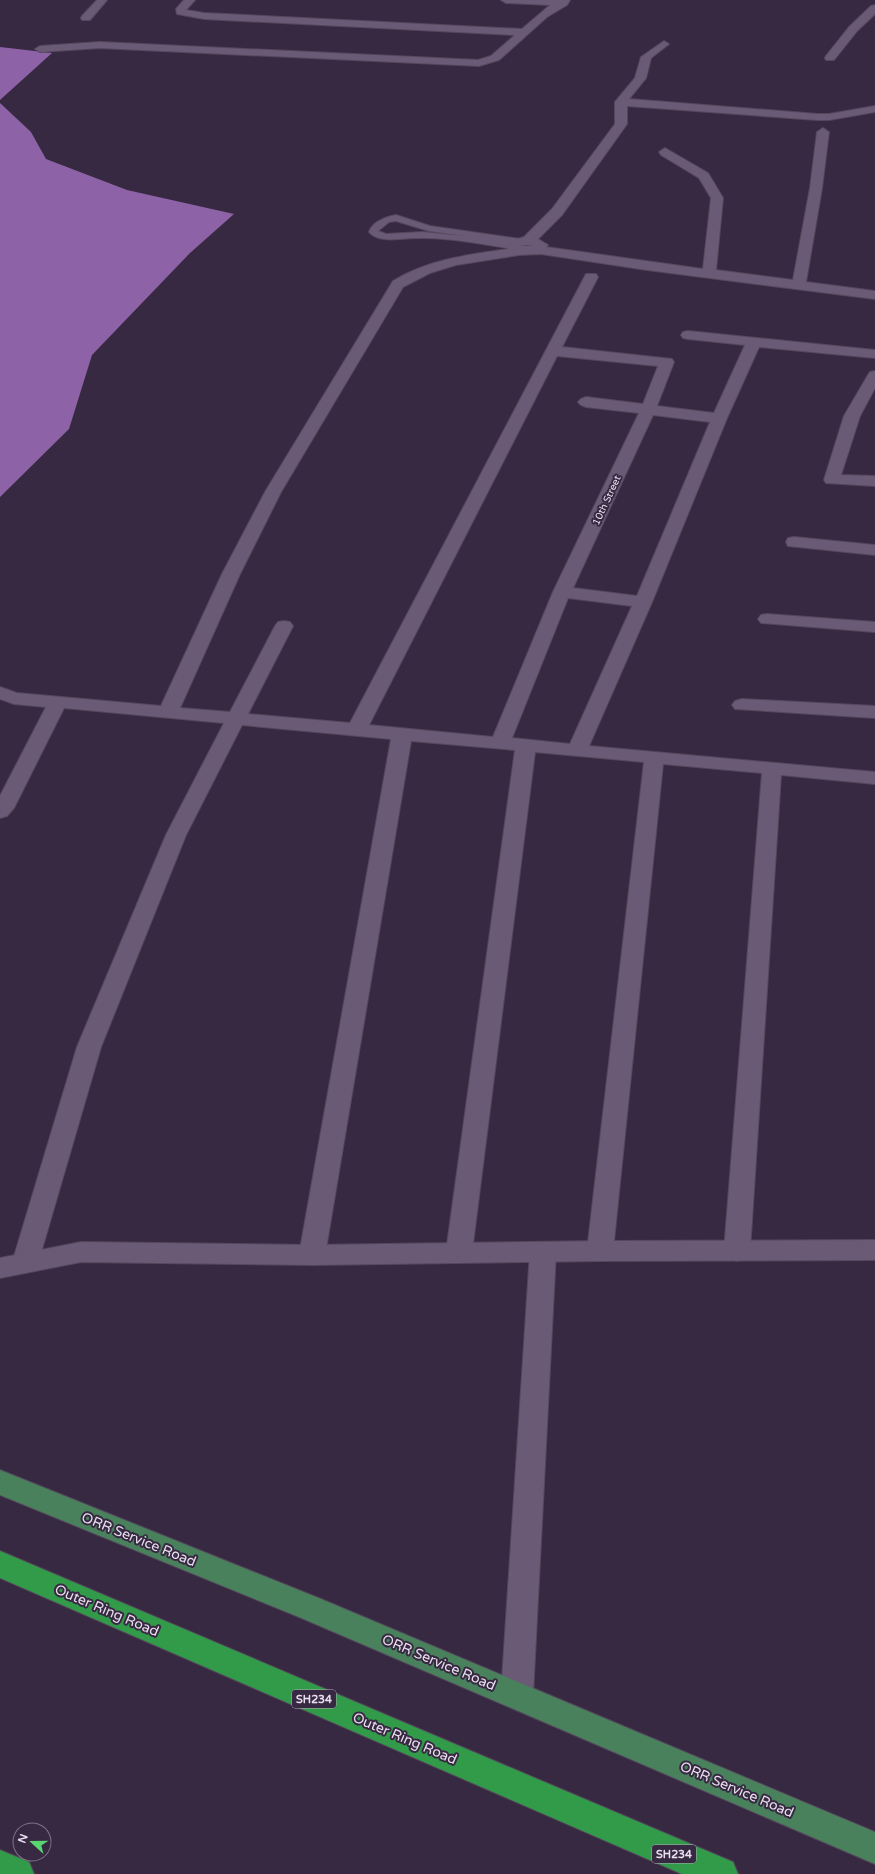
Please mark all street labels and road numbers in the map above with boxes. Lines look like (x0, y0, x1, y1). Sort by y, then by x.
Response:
street label: 10th Street (590, 473, 624, 527)
street label: ORR Service Road (79, 1509, 199, 1570)
street label: Outer Ring Road (52, 1581, 161, 1640)
street label: ORR Service Road (379, 1631, 498, 1694)
road number: SH234 (292, 1690, 336, 1708)
street label: Outer Ring Road (350, 1709, 459, 1768)
street label: ORR Service Road (677, 1758, 796, 1821)
road number: SH234 (652, 1845, 696, 1863)

